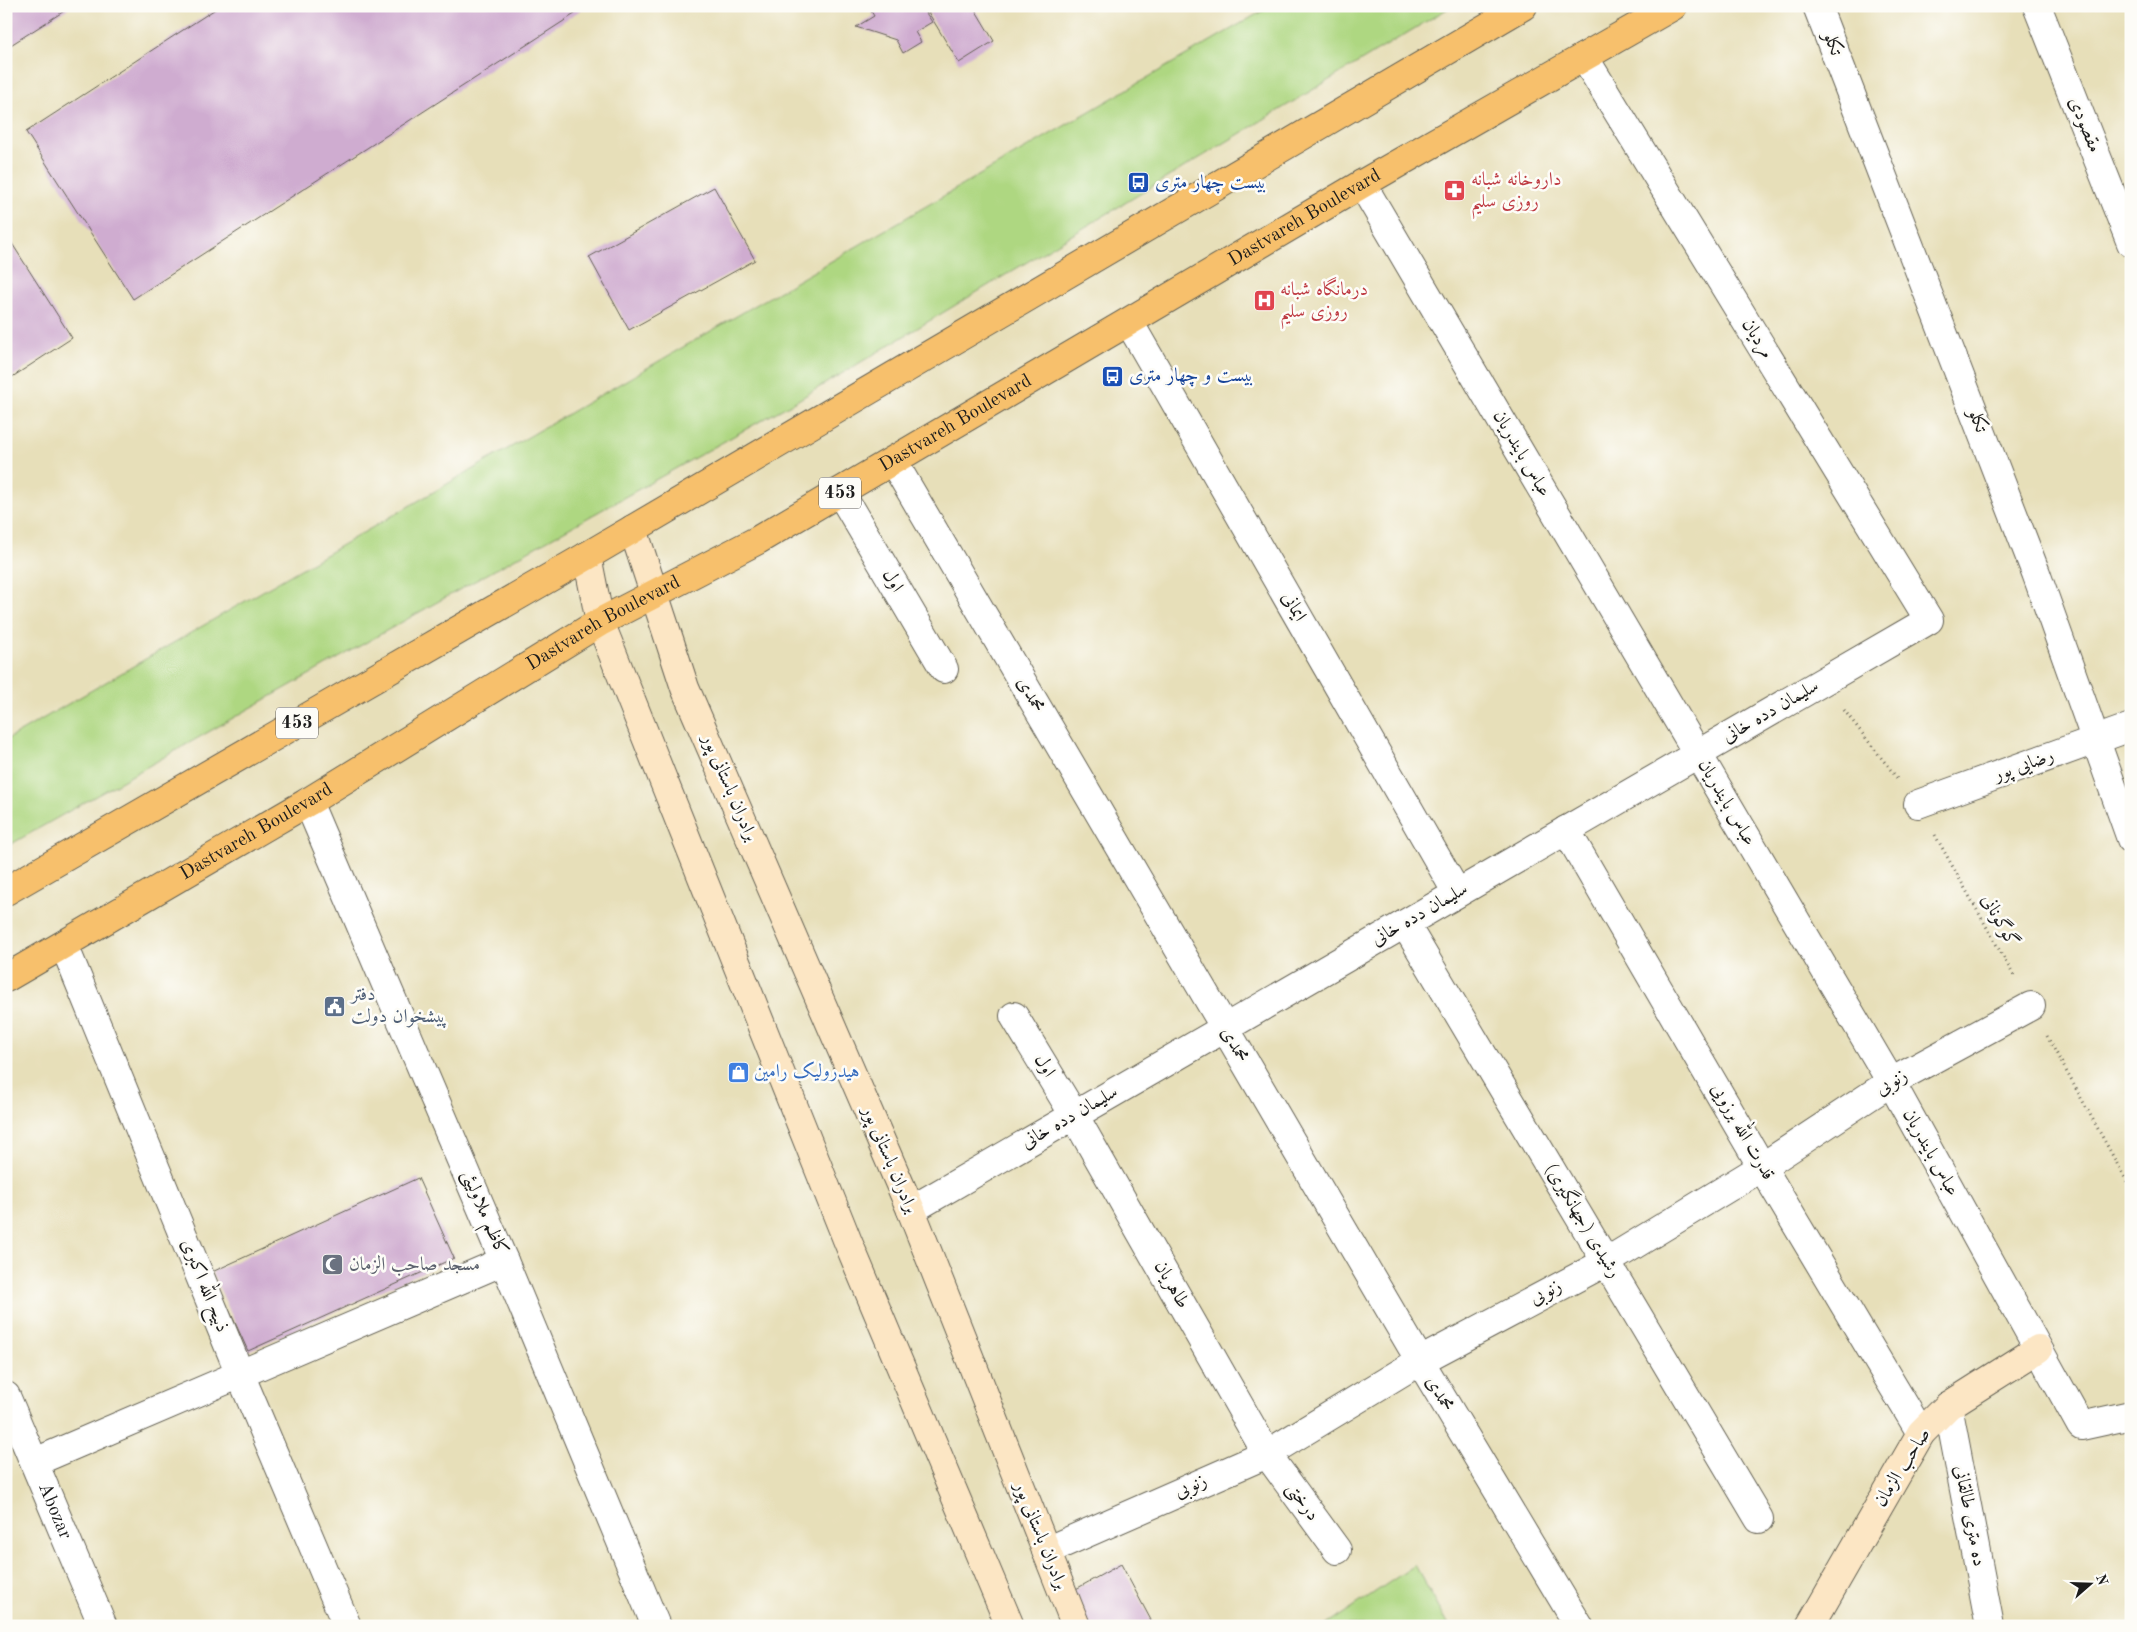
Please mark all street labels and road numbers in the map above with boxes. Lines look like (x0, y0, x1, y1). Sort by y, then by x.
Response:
street label: تکلو (1817, 27, 1847, 59)
street label: مقصودی (2063, 95, 2104, 156)
street label: Dastvareh Boulevard (1225, 166, 1384, 270)
street label: مردیان (1736, 316, 1776, 363)
street label: Dastvareh Boulevard (876, 371, 1035, 476)
street label: تکلو (1962, 404, 1992, 436)
street label: عباس بایندریان (1488, 407, 1553, 501)
road number: 453 (819, 478, 861, 508)
street label: اول (878, 566, 906, 596)
street label: Dastvareh Boulevard (523, 572, 684, 674)
street label: ایمانی (1277, 589, 1309, 625)
street label: محمدی (1012, 674, 1048, 716)
street label: سلیمان دده خانی (1720, 677, 1822, 747)
road number: 453 (276, 708, 318, 738)
street label: برادران باستانی پور (695, 730, 760, 846)
street label: رضایی پور (1990, 746, 2057, 788)
street label: عباس بایندریان (1693, 756, 1758, 850)
street label: Dastvareh Boulevard (177, 780, 336, 884)
street label: سلیمان دده خانی (1369, 880, 1471, 950)
street label: گوگونانی (1976, 890, 2024, 951)
street label: محمدی (1216, 1024, 1252, 1066)
street label: اول (1030, 1051, 1058, 1081)
street label: زنوبی (1873, 1066, 1913, 1102)
street label: قدرت الله برزویی (1705, 1077, 1783, 1185)
street label: سلیمان دده خانی (1019, 1083, 1121, 1153)
street label: برادران باستانی پور (855, 1102, 920, 1218)
street label: عباس بایندریان (1897, 1106, 1962, 1200)
street label: رشیدی (جهانگیری) (1540, 1158, 1628, 1282)
street label: کاظم ملاولیئی (451, 1167, 511, 1261)
street label: ذبیح الله اکبری (171, 1234, 238, 1338)
street label: طاهریان (1149, 1258, 1192, 1313)
street label: زنوبی (1527, 1277, 1567, 1312)
street label: محمدی (1421, 1373, 1457, 1415)
street label: صاحب الزمان (1870, 1424, 1935, 1511)
street label: ده متری طالقانی (1950, 1464, 1988, 1568)
street label: زنوبی (1172, 1472, 1211, 1505)
street label: برادران باستانی پور (1007, 1478, 1070, 1594)
street label: درختی (1280, 1479, 1322, 1526)
street label: Abozar (34, 1480, 75, 1542)

